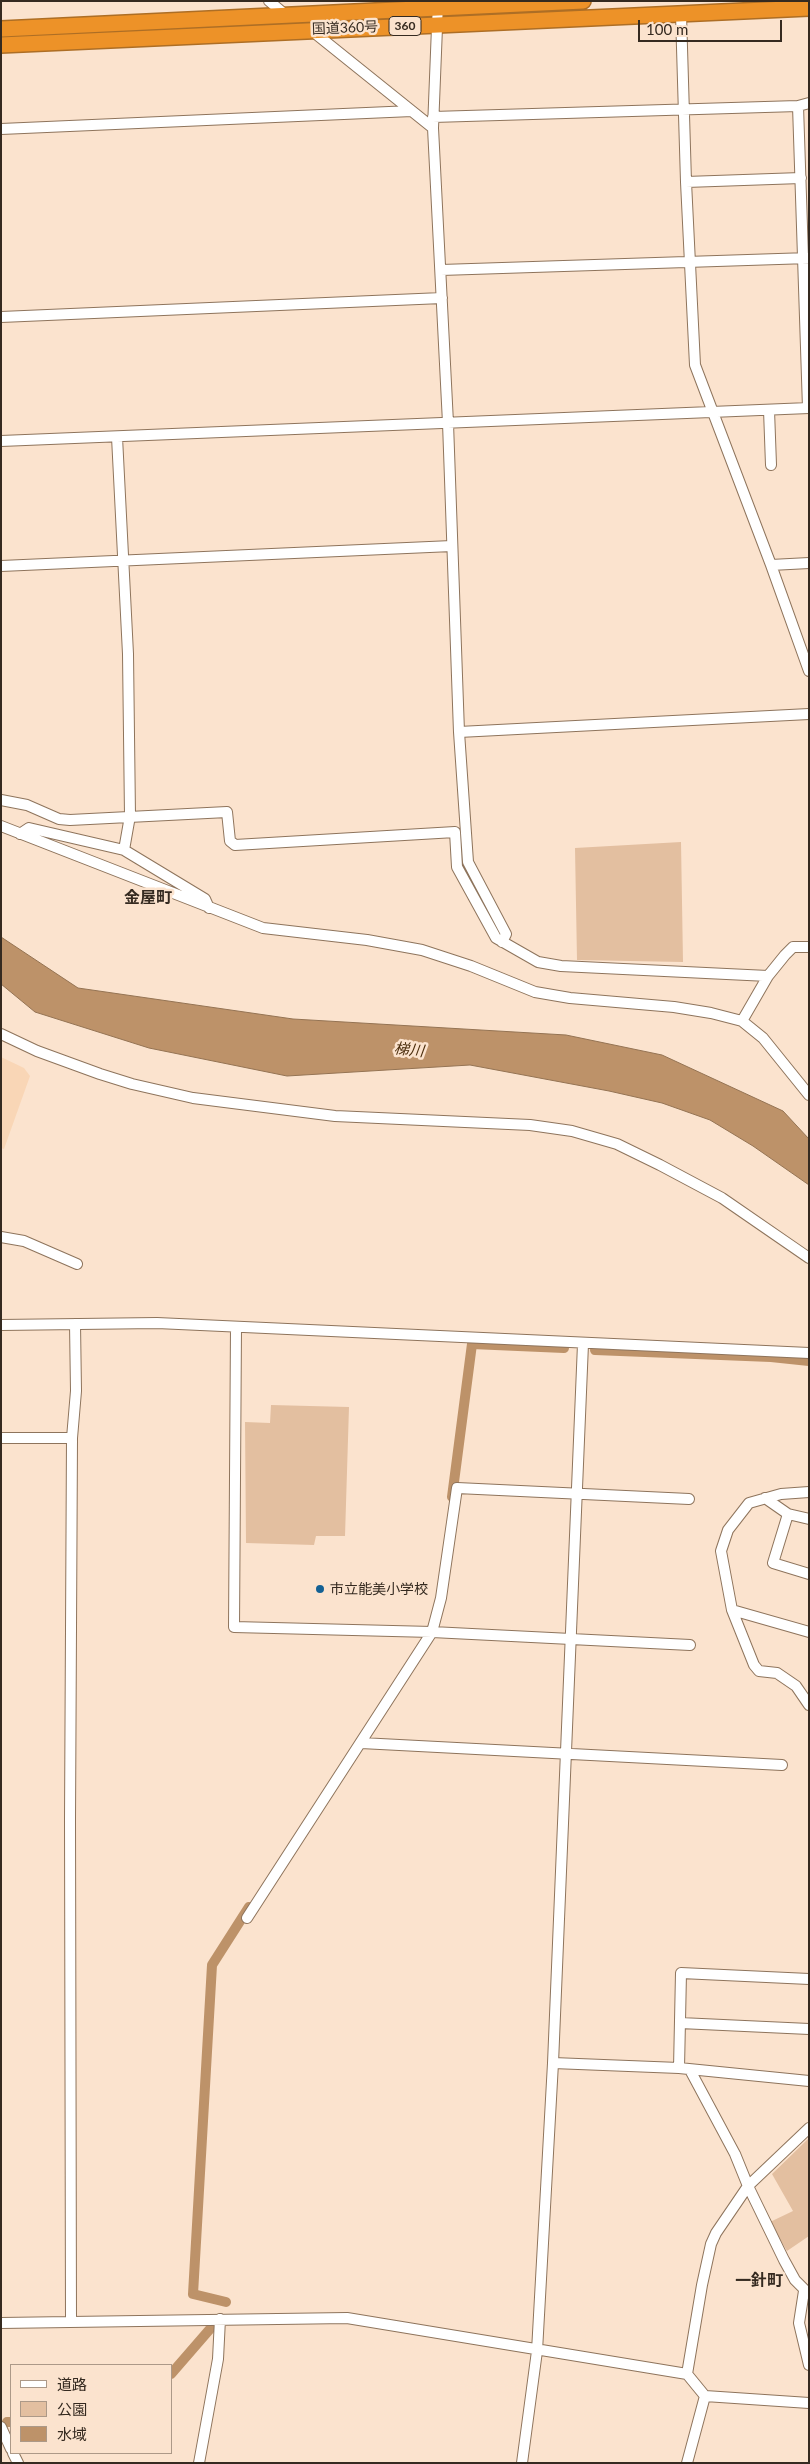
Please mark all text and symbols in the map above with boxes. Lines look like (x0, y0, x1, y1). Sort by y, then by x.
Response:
scale bar (640, 10, 784, 42)
road number: 360 (389, 16, 421, 36)
street label: 国道360号 (312, 18, 378, 38)
text: 100 m (646, 20, 688, 38)
district label: 金屋町 (124, 888, 172, 908)
water label: 梯川 (393, 1039, 425, 1061)
place label: 市立能美小学校 (330, 1581, 428, 1597)
marker: 市立能美小学校 (314, 1583, 326, 1595)
district label: 一針町 (735, 2271, 783, 2291)
legend (10, 2364, 172, 2454)
text: 道路 (57, 2375, 87, 2393)
text: 公園 (57, 2400, 87, 2418)
text: 水域 (57, 2425, 87, 2443)

